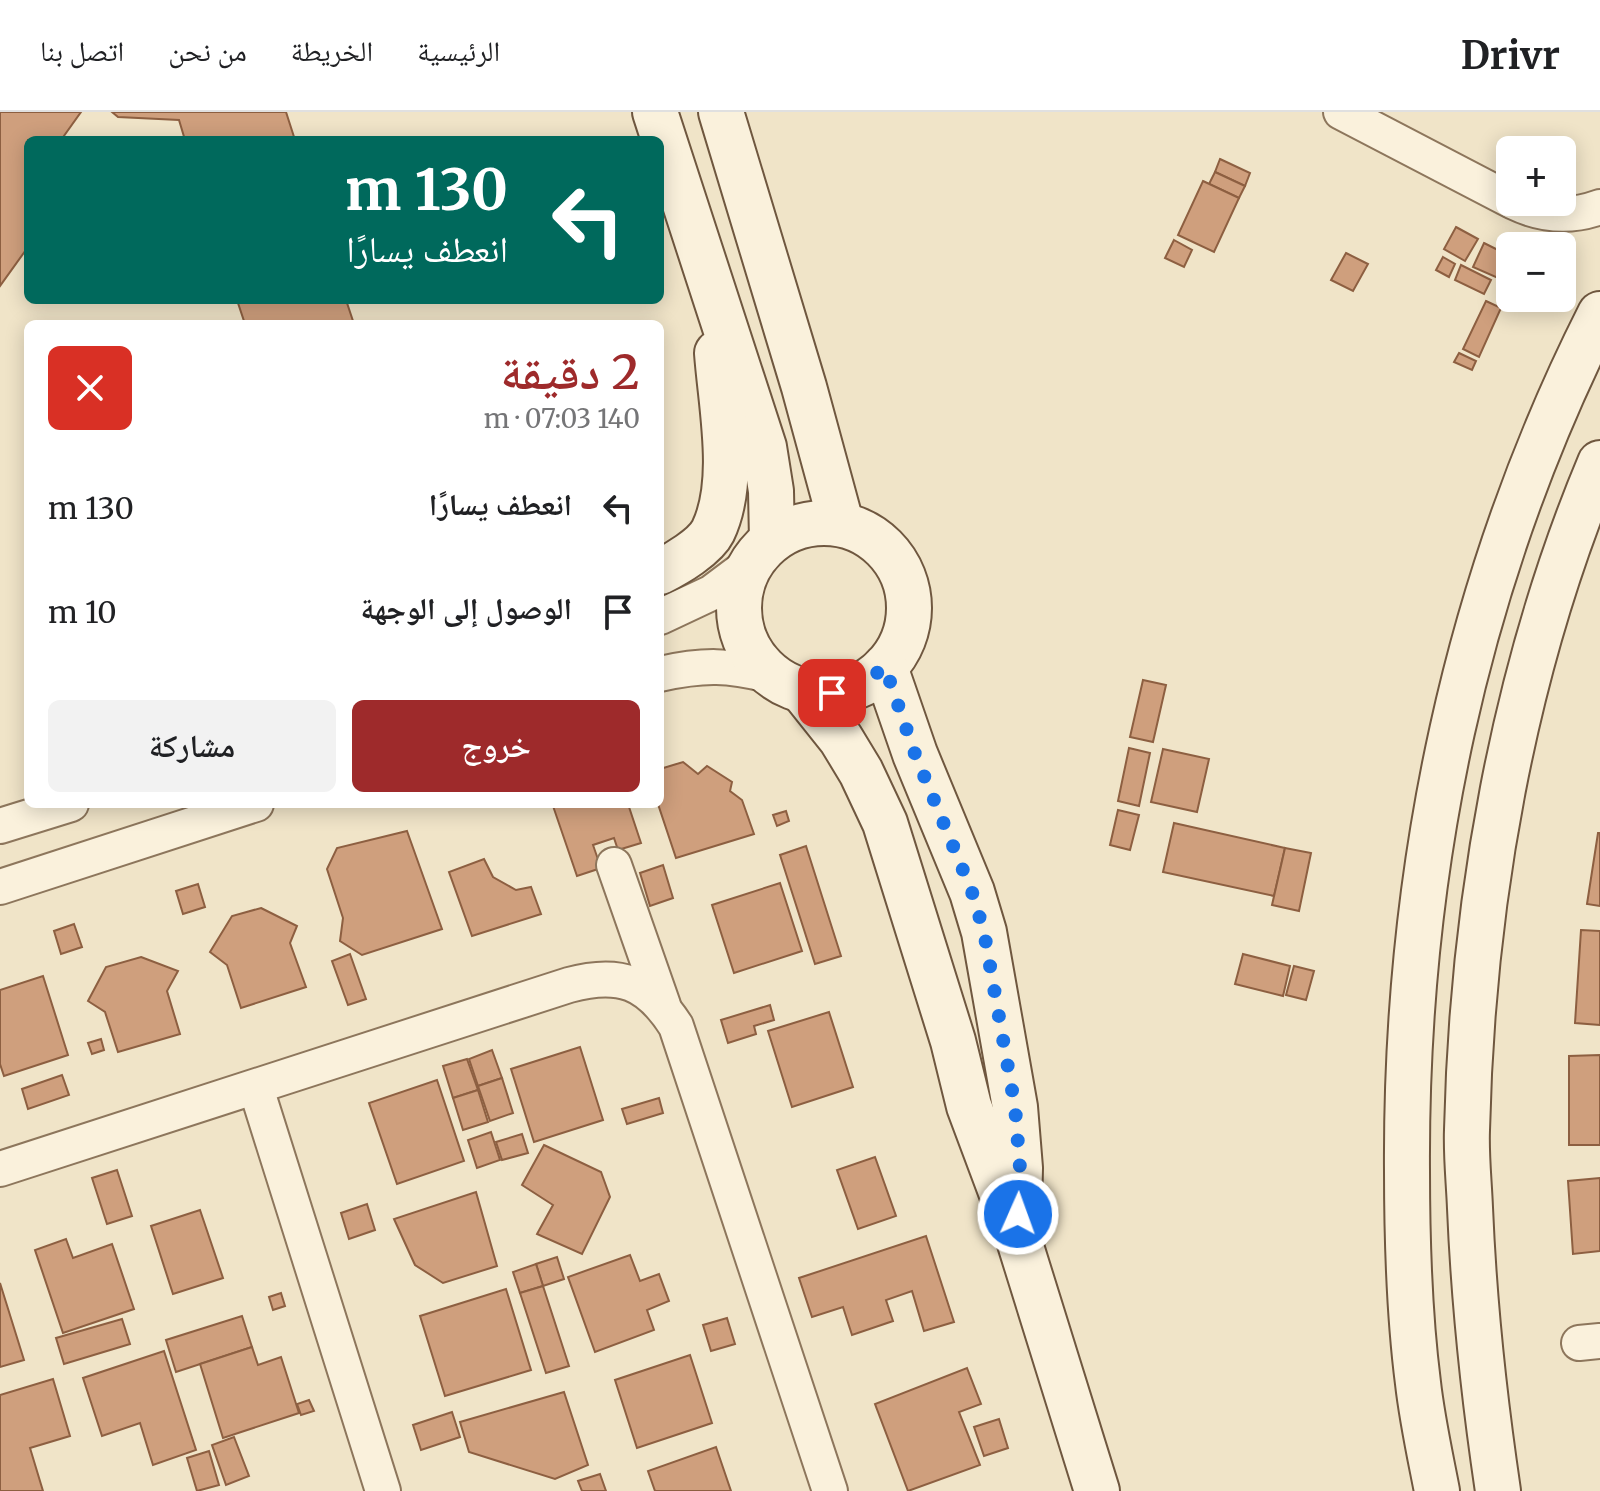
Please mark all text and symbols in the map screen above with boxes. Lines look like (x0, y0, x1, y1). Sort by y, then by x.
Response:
text: Drivr (1461, 32, 1560, 79)
text: اتصل بنا (40, 33, 124, 69)
text: من نحن (168, 33, 247, 69)
text: الخريطة (291, 33, 373, 69)
text: الرئيسية (417, 33, 500, 69)
map controls (1496, 136, 1576, 312)
button: + (1496, 136, 1576, 216)
text: 130 m (345, 155, 508, 225)
icon: left (536, 168, 640, 272)
text: انعطف يسارًا (346, 227, 508, 272)
button: − (1496, 232, 1576, 312)
text: 2 دقيقة (500, 342, 640, 402)
button: close (48, 346, 132, 430)
text: 140 m · 07:03 (484, 402, 640, 435)
text: انعطف يسارًا (429, 485, 572, 523)
icon: left (596, 486, 640, 530)
text: 130 m (48, 489, 134, 527)
text: الوصول إلى الوجهة (361, 589, 572, 627)
icon: arrive (596, 590, 640, 634)
text: 10 m (48, 593, 117, 631)
pin (798, 659, 866, 727)
icon: arrive (810, 671, 854, 715)
button: مشاركة (48, 700, 336, 792)
button: خروج (352, 700, 640, 792)
position arrow (976, 1172, 1060, 1256)

